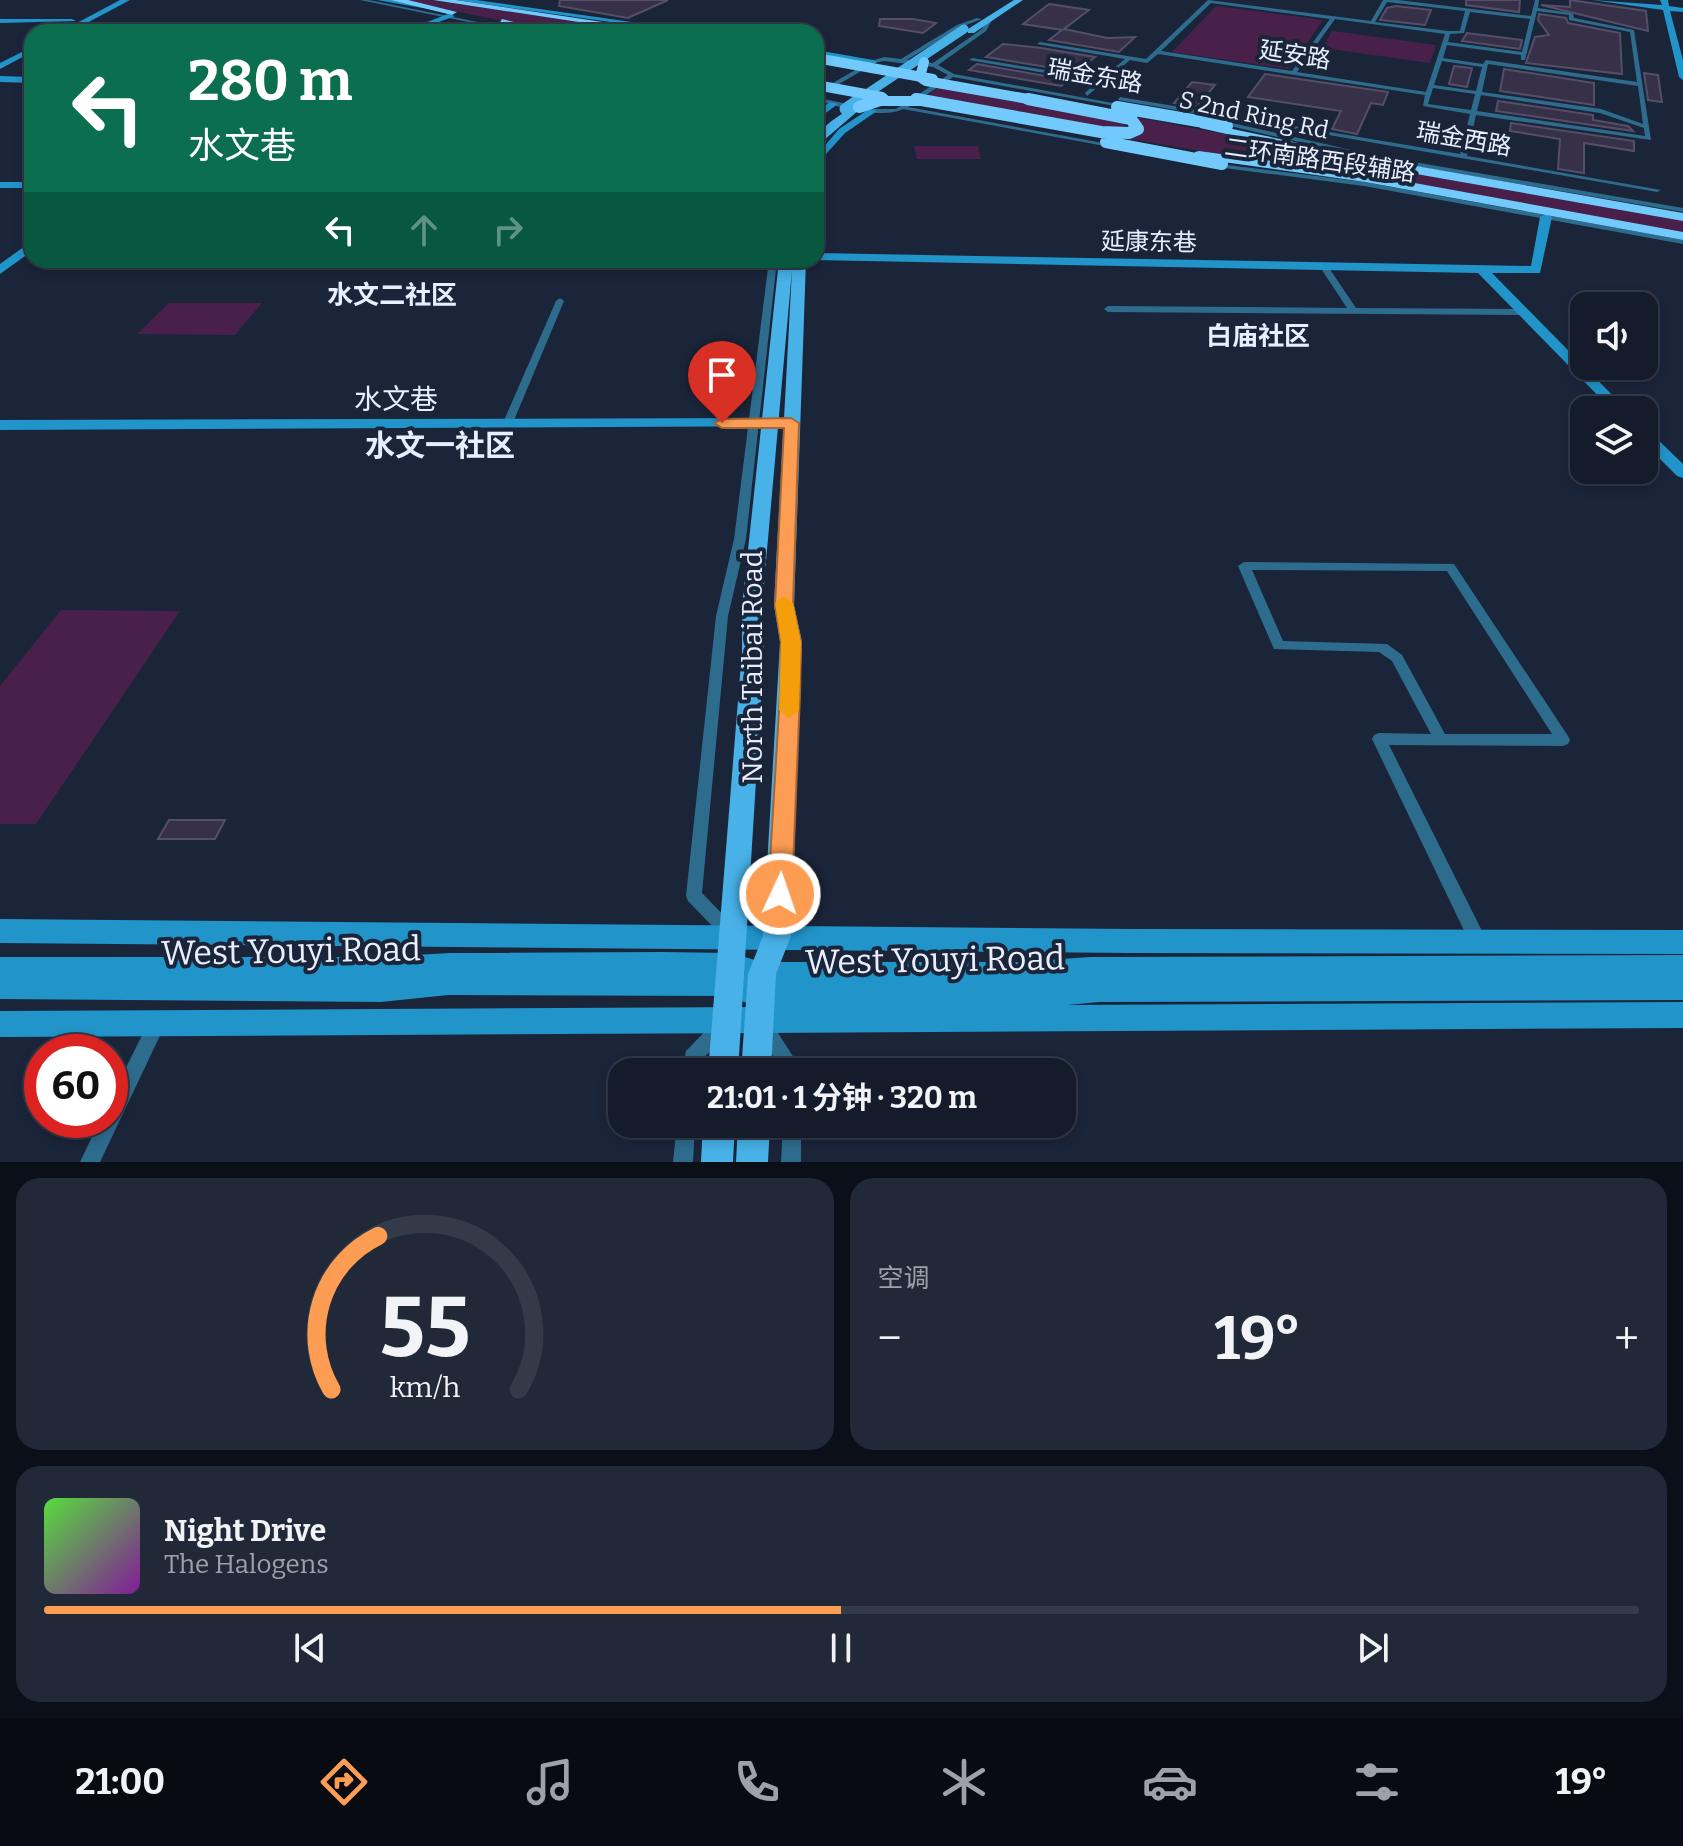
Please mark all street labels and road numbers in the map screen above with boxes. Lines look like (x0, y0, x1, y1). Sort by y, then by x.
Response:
street label: 延安路 (1257, 36, 1333, 74)
street label: 瑞金东路 (1045, 54, 1145, 98)
street label: S 2nd Ring Rd (1177, 86, 1331, 144)
street label: 瑞金西路 (1414, 117, 1514, 161)
street label: 二环南路西段辅路 (1223, 133, 1417, 187)
street label: 延康东巷 (1101, 227, 1197, 257)
street label: 水文巷 (354, 383, 438, 416)
street label: North Taibai Road (736, 551, 769, 783)
street label: West Youyi Road (161, 928, 421, 974)
street label: West Youyi Road (805, 937, 1065, 983)

